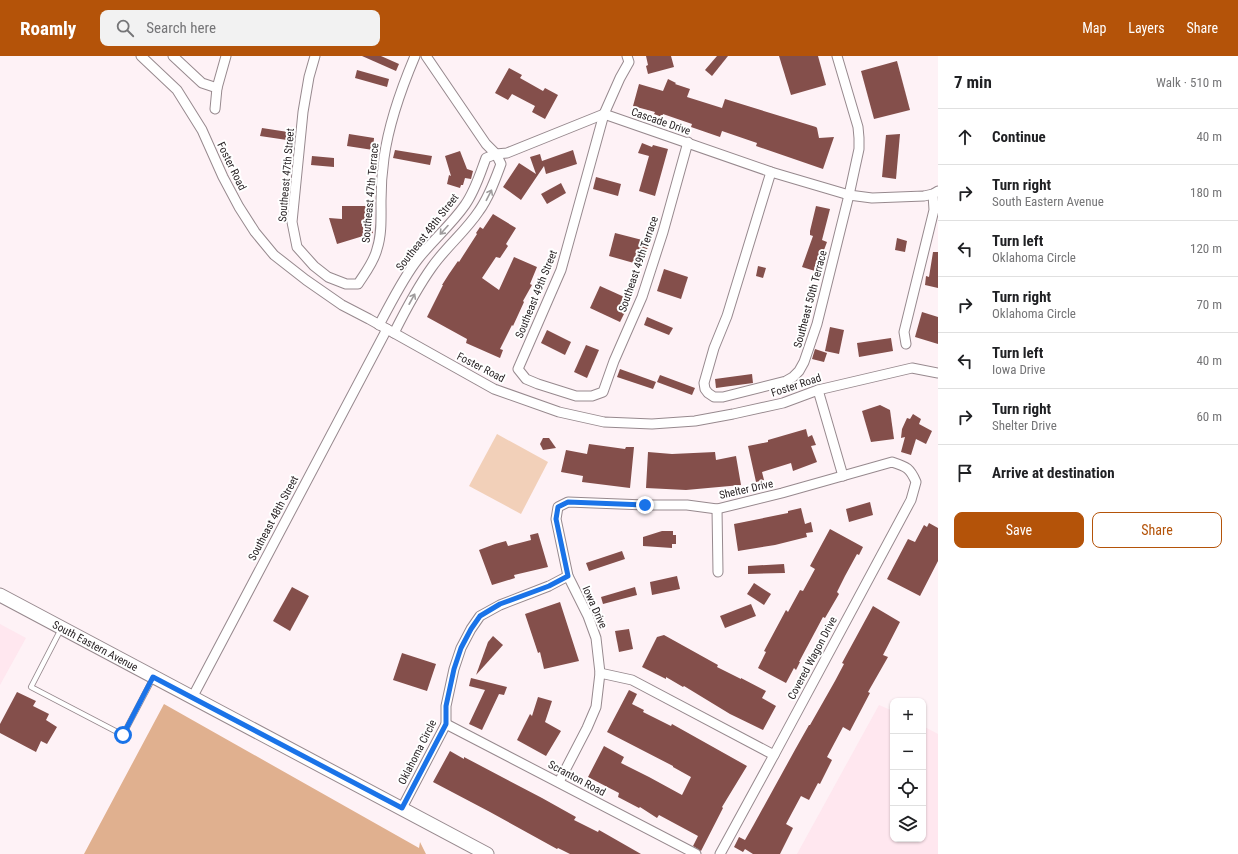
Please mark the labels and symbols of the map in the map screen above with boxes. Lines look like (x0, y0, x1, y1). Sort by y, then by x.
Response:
street label: Cascade Drive (629, 105, 692, 138)
street label: Southeast 47th Street (276, 128, 297, 222)
street label: Foster Road (214, 140, 249, 192)
street label: Southeast 47th Terrace (360, 142, 381, 244)
one-way arrow (485, 189, 493, 201)
street label: Southeast 48th Street (393, 191, 461, 273)
street label: Southeast 49th Terrace (616, 215, 661, 314)
one-way arrow (440, 225, 449, 235)
street label: Southeast 49th Street (513, 248, 560, 340)
street label: Southeast 50th Terrace (791, 249, 830, 349)
one-way arrow (408, 293, 416, 305)
street label: Foster Road (455, 350, 507, 385)
street label: Foster Road (769, 371, 823, 400)
street label: Southeast 48th Street (246, 474, 301, 563)
street label: Shelter Drive (718, 477, 774, 502)
route end (636, 496, 654, 514)
street label: Iowa Drive (579, 584, 610, 630)
street label: Covered Wagon Drive (785, 615, 840, 702)
street label: South Eastern Avenue (50, 618, 140, 674)
street label: Oklahoma Circle (396, 718, 439, 787)
route start (114, 726, 132, 744)
street label: Scranton Road (546, 758, 608, 799)

